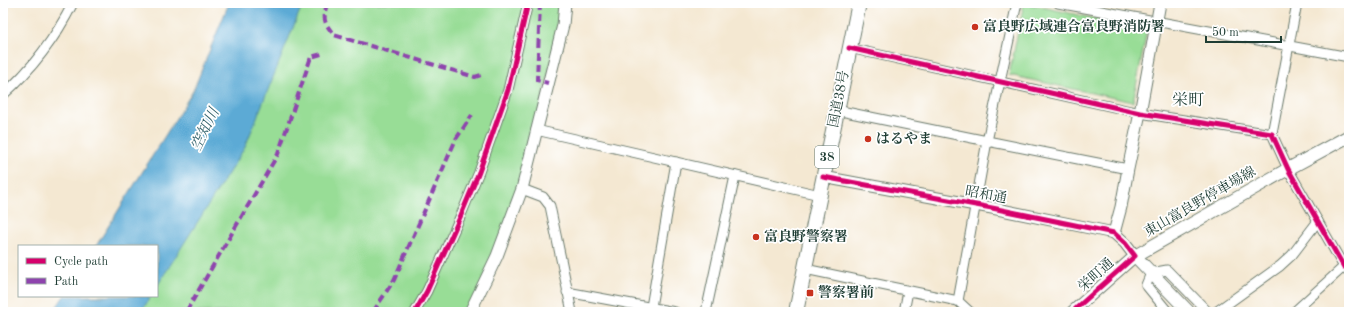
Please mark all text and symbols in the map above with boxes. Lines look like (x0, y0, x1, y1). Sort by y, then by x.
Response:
scale bar (1206, 18, 1281, 44)
place label: 富良野広域連合富良野消防署 (983, 19, 1165, 34)
marker: 富良野広域連合富良野消防署 (970, 22, 980, 32)
text: 50 m (1212, 26, 1239, 39)
street label: 国道38号 (826, 69, 851, 129)
district label: 栄町 (1172, 91, 1204, 109)
water label: 空知川 (188, 104, 223, 154)
place label: はるやま (876, 131, 932, 146)
marker: はるやま (863, 134, 873, 144)
road number: 38 (815, 146, 839, 168)
street label: 東山富良野停車場線 (1141, 164, 1258, 240)
street label: 昭和通 (964, 183, 1008, 206)
place label: 富良野警察署 (764, 228, 848, 244)
marker: 富良野警察署 (751, 232, 761, 242)
legend (18, 245, 158, 297)
street label: 栄町通 (1075, 255, 1116, 294)
text: Cycle path (54, 256, 109, 268)
text: Path (54, 276, 79, 288)
place label: 警察署前 (818, 284, 874, 300)
marker: 警察署前 (805, 288, 815, 298)

